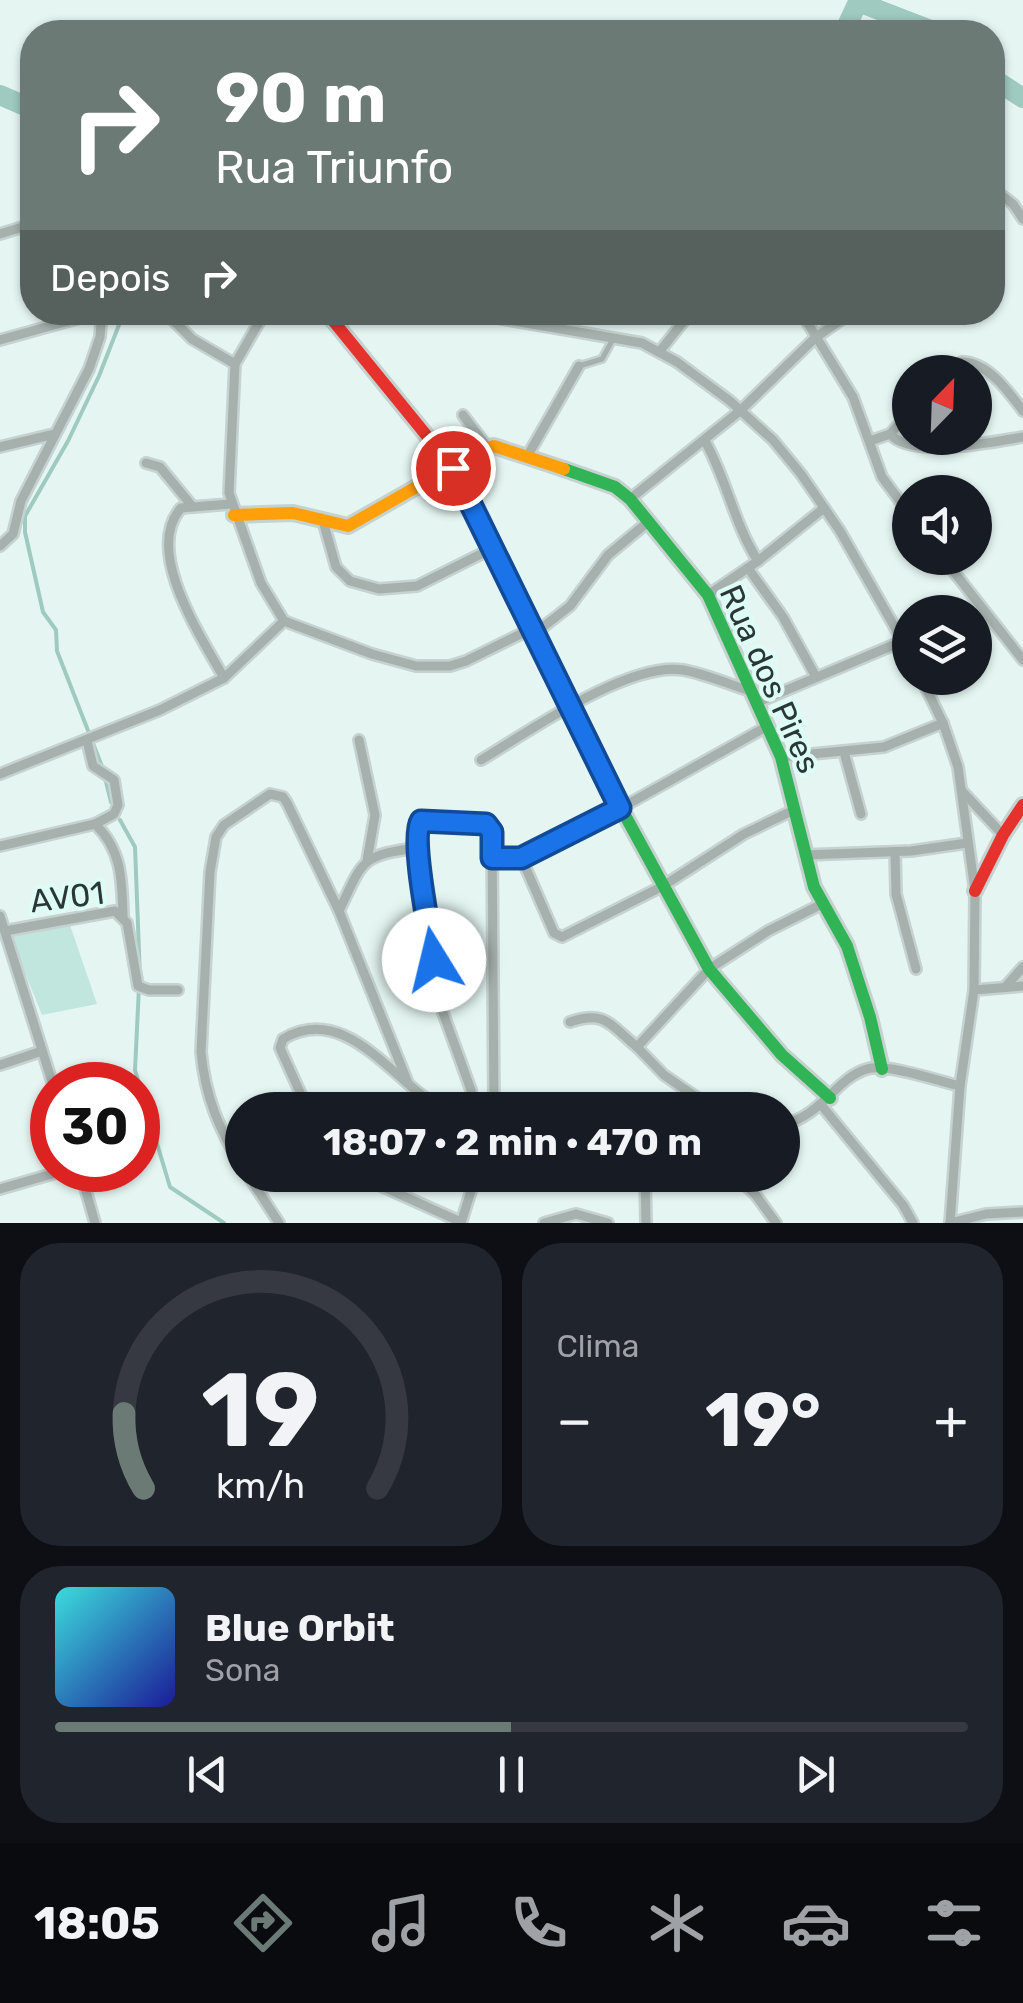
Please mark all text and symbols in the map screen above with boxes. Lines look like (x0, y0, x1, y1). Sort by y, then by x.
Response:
text: 90 m (215, 57, 387, 140)
icon: right (50, 60, 180, 190)
text: Rua Triunfo (215, 141, 453, 194)
icon: right (191, 250, 246, 305)
text: Depois (50, 255, 171, 301)
north arrow (892, 355, 992, 455)
map controls (892, 355, 992, 695)
pin (411, 426, 496, 511)
icon: arrive (426, 441, 481, 496)
button: sound (892, 475, 992, 575)
street label: Rua dos Pires (712, 579, 828, 779)
button: layers (892, 595, 992, 695)
street label: AV01 (28, 874, 106, 920)
position arrow (382, 908, 486, 1012)
speed limit sign: 30 (30, 1062, 160, 1192)
text: 18:07 · 2 min · 470 m (323, 1119, 702, 1165)
text: Clima (557, 1327, 639, 1365)
text: 19 (202, 1349, 320, 1472)
text: 19° (705, 1376, 821, 1465)
text: − (557, 1388, 592, 1453)
text: + (934, 1388, 968, 1453)
text: km/h (216, 1465, 305, 1507)
text: Blue Orbit (205, 1605, 395, 1651)
text: Sona (205, 1651, 280, 1689)
icon: previous (180, 1747, 235, 1802)
icon: pause (484, 1747, 539, 1802)
icon: next (788, 1747, 843, 1802)
icon: directions (228, 1888, 298, 1958)
icon: music (366, 1888, 436, 1958)
icon: phone (504, 1888, 574, 1958)
icon: climate (642, 1888, 712, 1958)
icon: car (781, 1888, 851, 1958)
icon: filters (919, 1888, 989, 1958)
text: 18:05 (34, 1897, 160, 1950)

